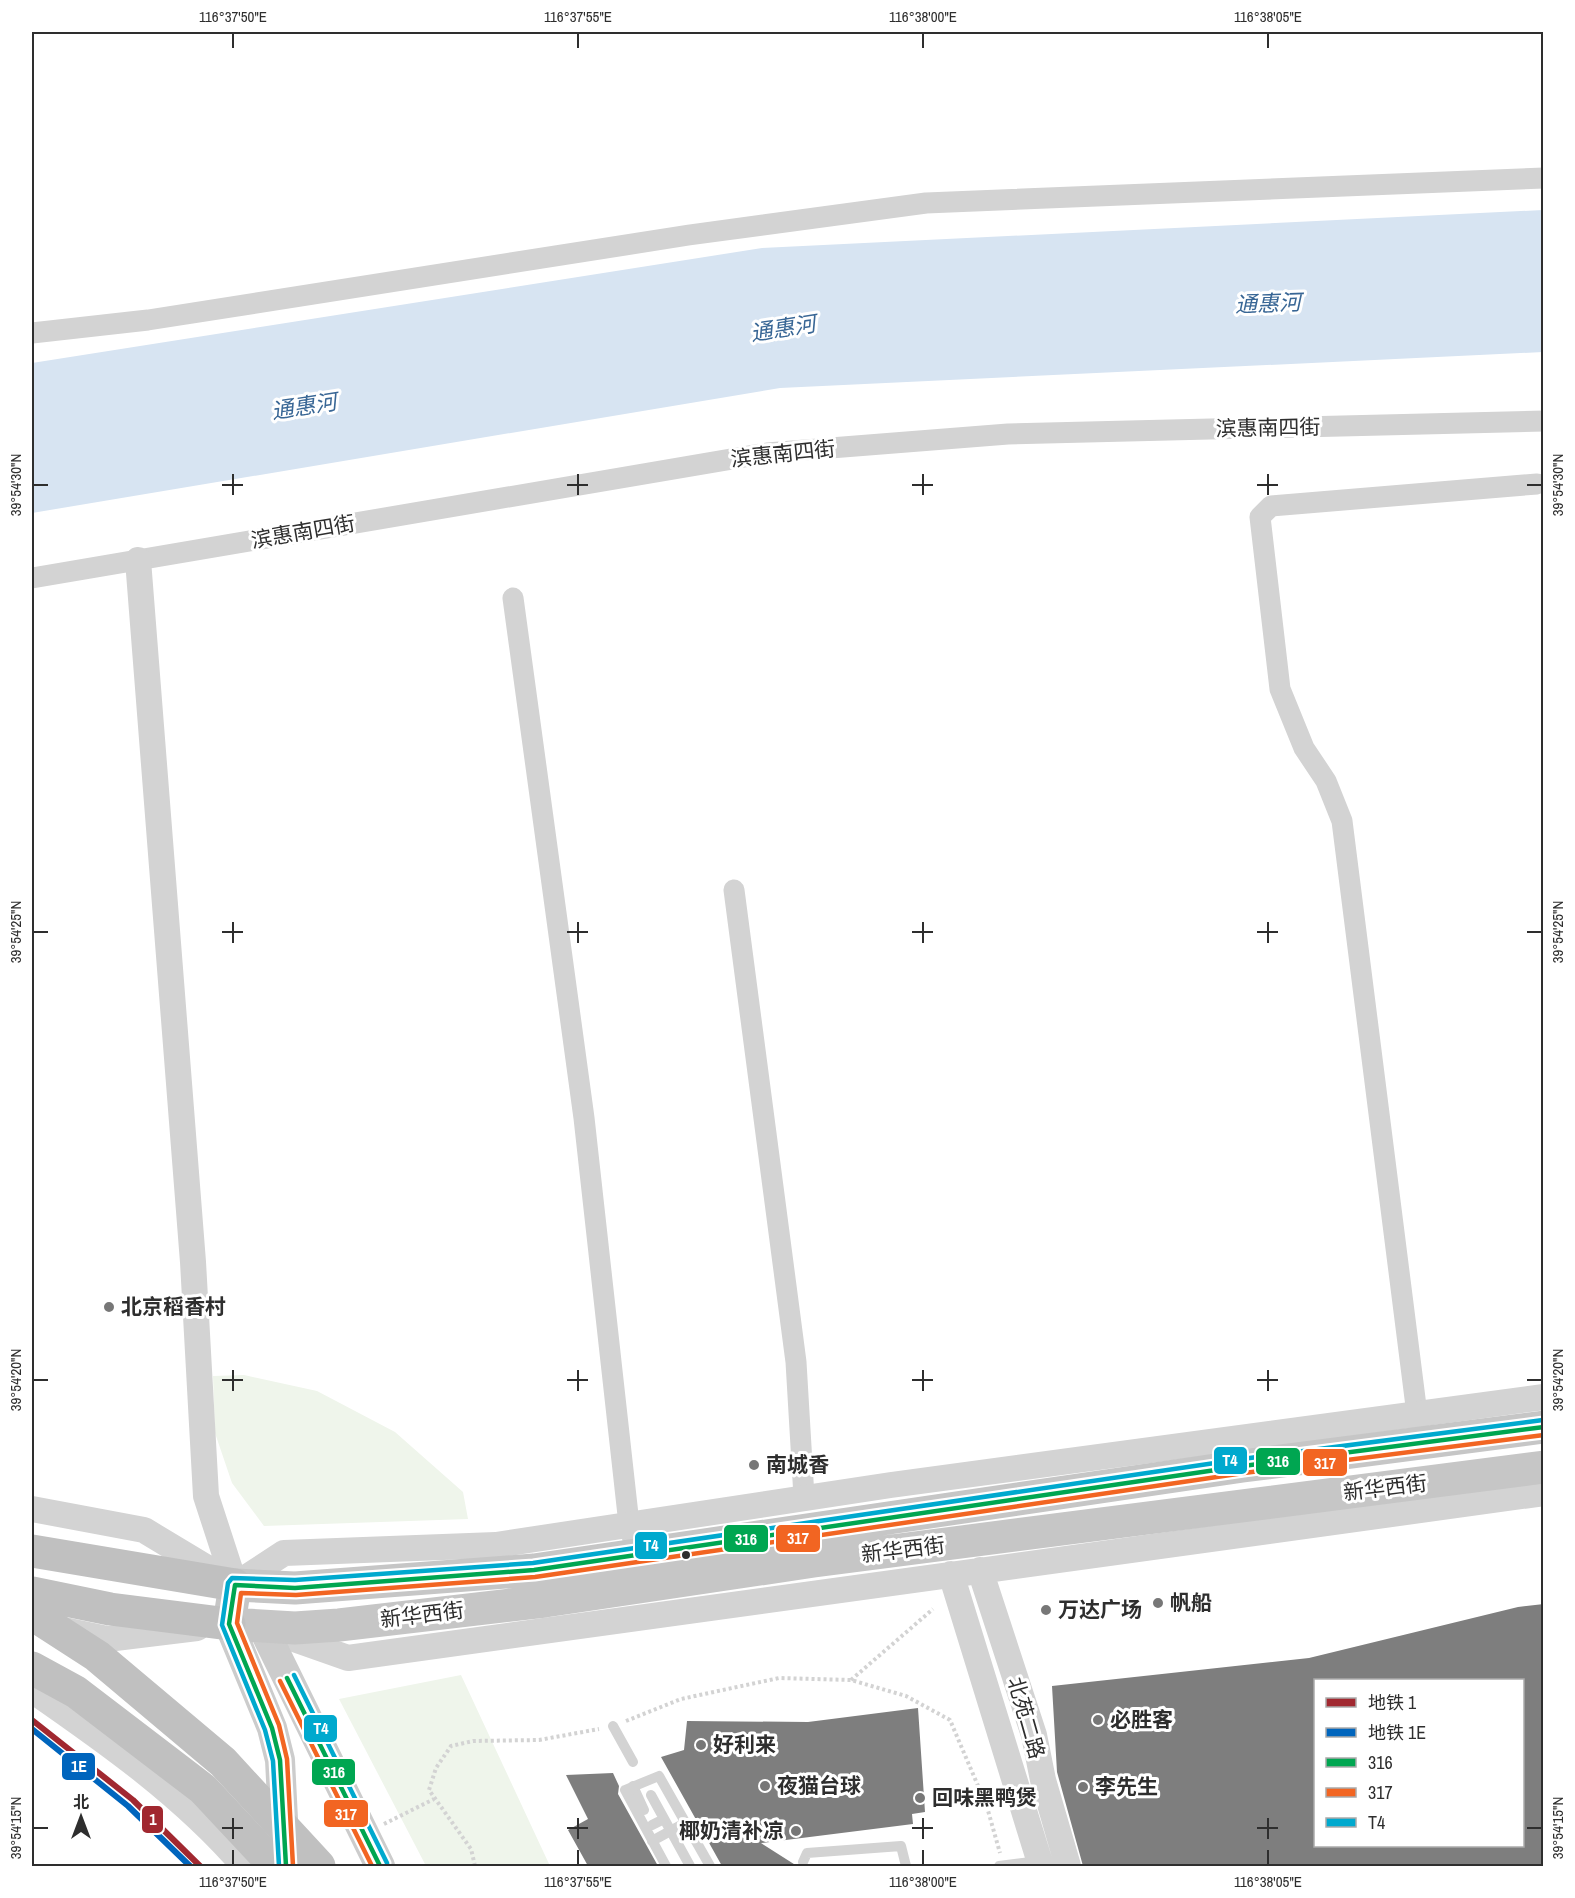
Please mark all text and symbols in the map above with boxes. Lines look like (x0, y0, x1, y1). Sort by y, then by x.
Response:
text: 116°37'50"E (199, 6, 267, 27)
text: 116°37'55"E (544, 6, 612, 27)
text: 116°38'00"E (889, 6, 957, 27)
text: 116°38'05"E (1234, 6, 1302, 27)
water label: 通惠河 (1234, 287, 1305, 319)
water label: 通惠河 (748, 307, 822, 348)
water label: 通惠河 (269, 385, 343, 426)
street label: 滨惠南四街 (1215, 412, 1321, 443)
street label: 滨惠南四街 (729, 434, 837, 473)
text: 39°54'30"N (5, 454, 26, 516)
text: 39°54'30"N (1547, 454, 1568, 516)
street label: 滨惠南四街 (249, 508, 357, 555)
text: 39°54'25"N (5, 901, 26, 963)
text: 39°54'25"N (1547, 901, 1568, 963)
place label: 北京稻香村 (121, 1292, 226, 1321)
marker: 北京稻香村 (102, 1300, 116, 1314)
text: 39°54'20"N (5, 1349, 26, 1411)
text: 39°54'20"N (1547, 1349, 1568, 1411)
line badge: T4 (1213, 1446, 1248, 1475)
line badge: 316 (1255, 1447, 1301, 1476)
line badge: 317 (1302, 1448, 1348, 1477)
text: T4 (1222, 1449, 1238, 1471)
place label: 南城香 (766, 1450, 829, 1479)
text: 316 (1267, 1450, 1289, 1472)
text: 317 (1314, 1452, 1336, 1474)
marker: 南城香 (747, 1458, 761, 1472)
street label: 新华西街 (1341, 1468, 1428, 1507)
line badge: 316 (723, 1524, 769, 1553)
line badge: 317 (775, 1524, 821, 1553)
text: 317 (787, 1527, 809, 1549)
text: 316 (735, 1528, 757, 1550)
street label: 新华西街 (859, 1530, 946, 1569)
line badge: T4 (634, 1531, 668, 1560)
text: T4 (643, 1534, 659, 1556)
unlabelled marker (680, 1549, 692, 1561)
place label: 帆船 (1170, 1588, 1212, 1617)
street label: 新华西街 (378, 1595, 465, 1634)
place label: 万达广场 (1058, 1595, 1142, 1624)
marker: 帆船 (1151, 1596, 1165, 1610)
marker: 万达广场 (1039, 1603, 1053, 1617)
street label: 北苑二路 (1001, 1673, 1052, 1762)
legend (1314, 1679, 1524, 1847)
text: 地铁 1 (1368, 1690, 1417, 1715)
place label: 必胜客 (1110, 1705, 1173, 1734)
marker: 必胜客 (1091, 1713, 1105, 1727)
line badge: T4 (303, 1714, 338, 1743)
text: T4 (313, 1717, 329, 1739)
text: 地铁 1E (1368, 1720, 1426, 1745)
place label: 好利来 (713, 1730, 776, 1759)
marker: 好利来 (694, 1738, 708, 1752)
text: 316 (1368, 1750, 1393, 1775)
line badge: 1E (61, 1752, 96, 1781)
text: 1E (71, 1755, 87, 1777)
line badge: 316 (311, 1758, 356, 1786)
text: 316 (323, 1761, 345, 1783)
place label: 夜猫台球 (777, 1771, 861, 1800)
place label: 李先生 (1095, 1772, 1158, 1801)
marker: 夜猫台球 (758, 1779, 772, 1793)
marker: 李先生 (1076, 1780, 1090, 1794)
text: 317 (1368, 1780, 1393, 1805)
place label: 回味黑鸭煲 (932, 1783, 1037, 1812)
north arrow (51, 1787, 111, 1847)
text: 北 (73, 1791, 89, 1813)
marker: 回味黑鸭煲 (913, 1791, 927, 1805)
text: 39°54'15"N (5, 1797, 26, 1859)
text: 39°54'15"N (1547, 1797, 1568, 1859)
line badge: 317 (323, 1799, 369, 1828)
text: 317 (335, 1803, 357, 1825)
line badge: 1 (141, 1805, 164, 1834)
text: 1 (149, 1808, 157, 1830)
text: T4 (1368, 1810, 1385, 1835)
place label: 椰奶清补凉 (679, 1816, 784, 1845)
marker: 椰奶清补凉 (789, 1824, 803, 1838)
text: 116°37'50"E (199, 1871, 267, 1892)
text: 116°37'55"E (544, 1871, 612, 1892)
text: 116°38'00"E (889, 1871, 957, 1892)
text: 116°38'05"E (1234, 1871, 1302, 1892)

